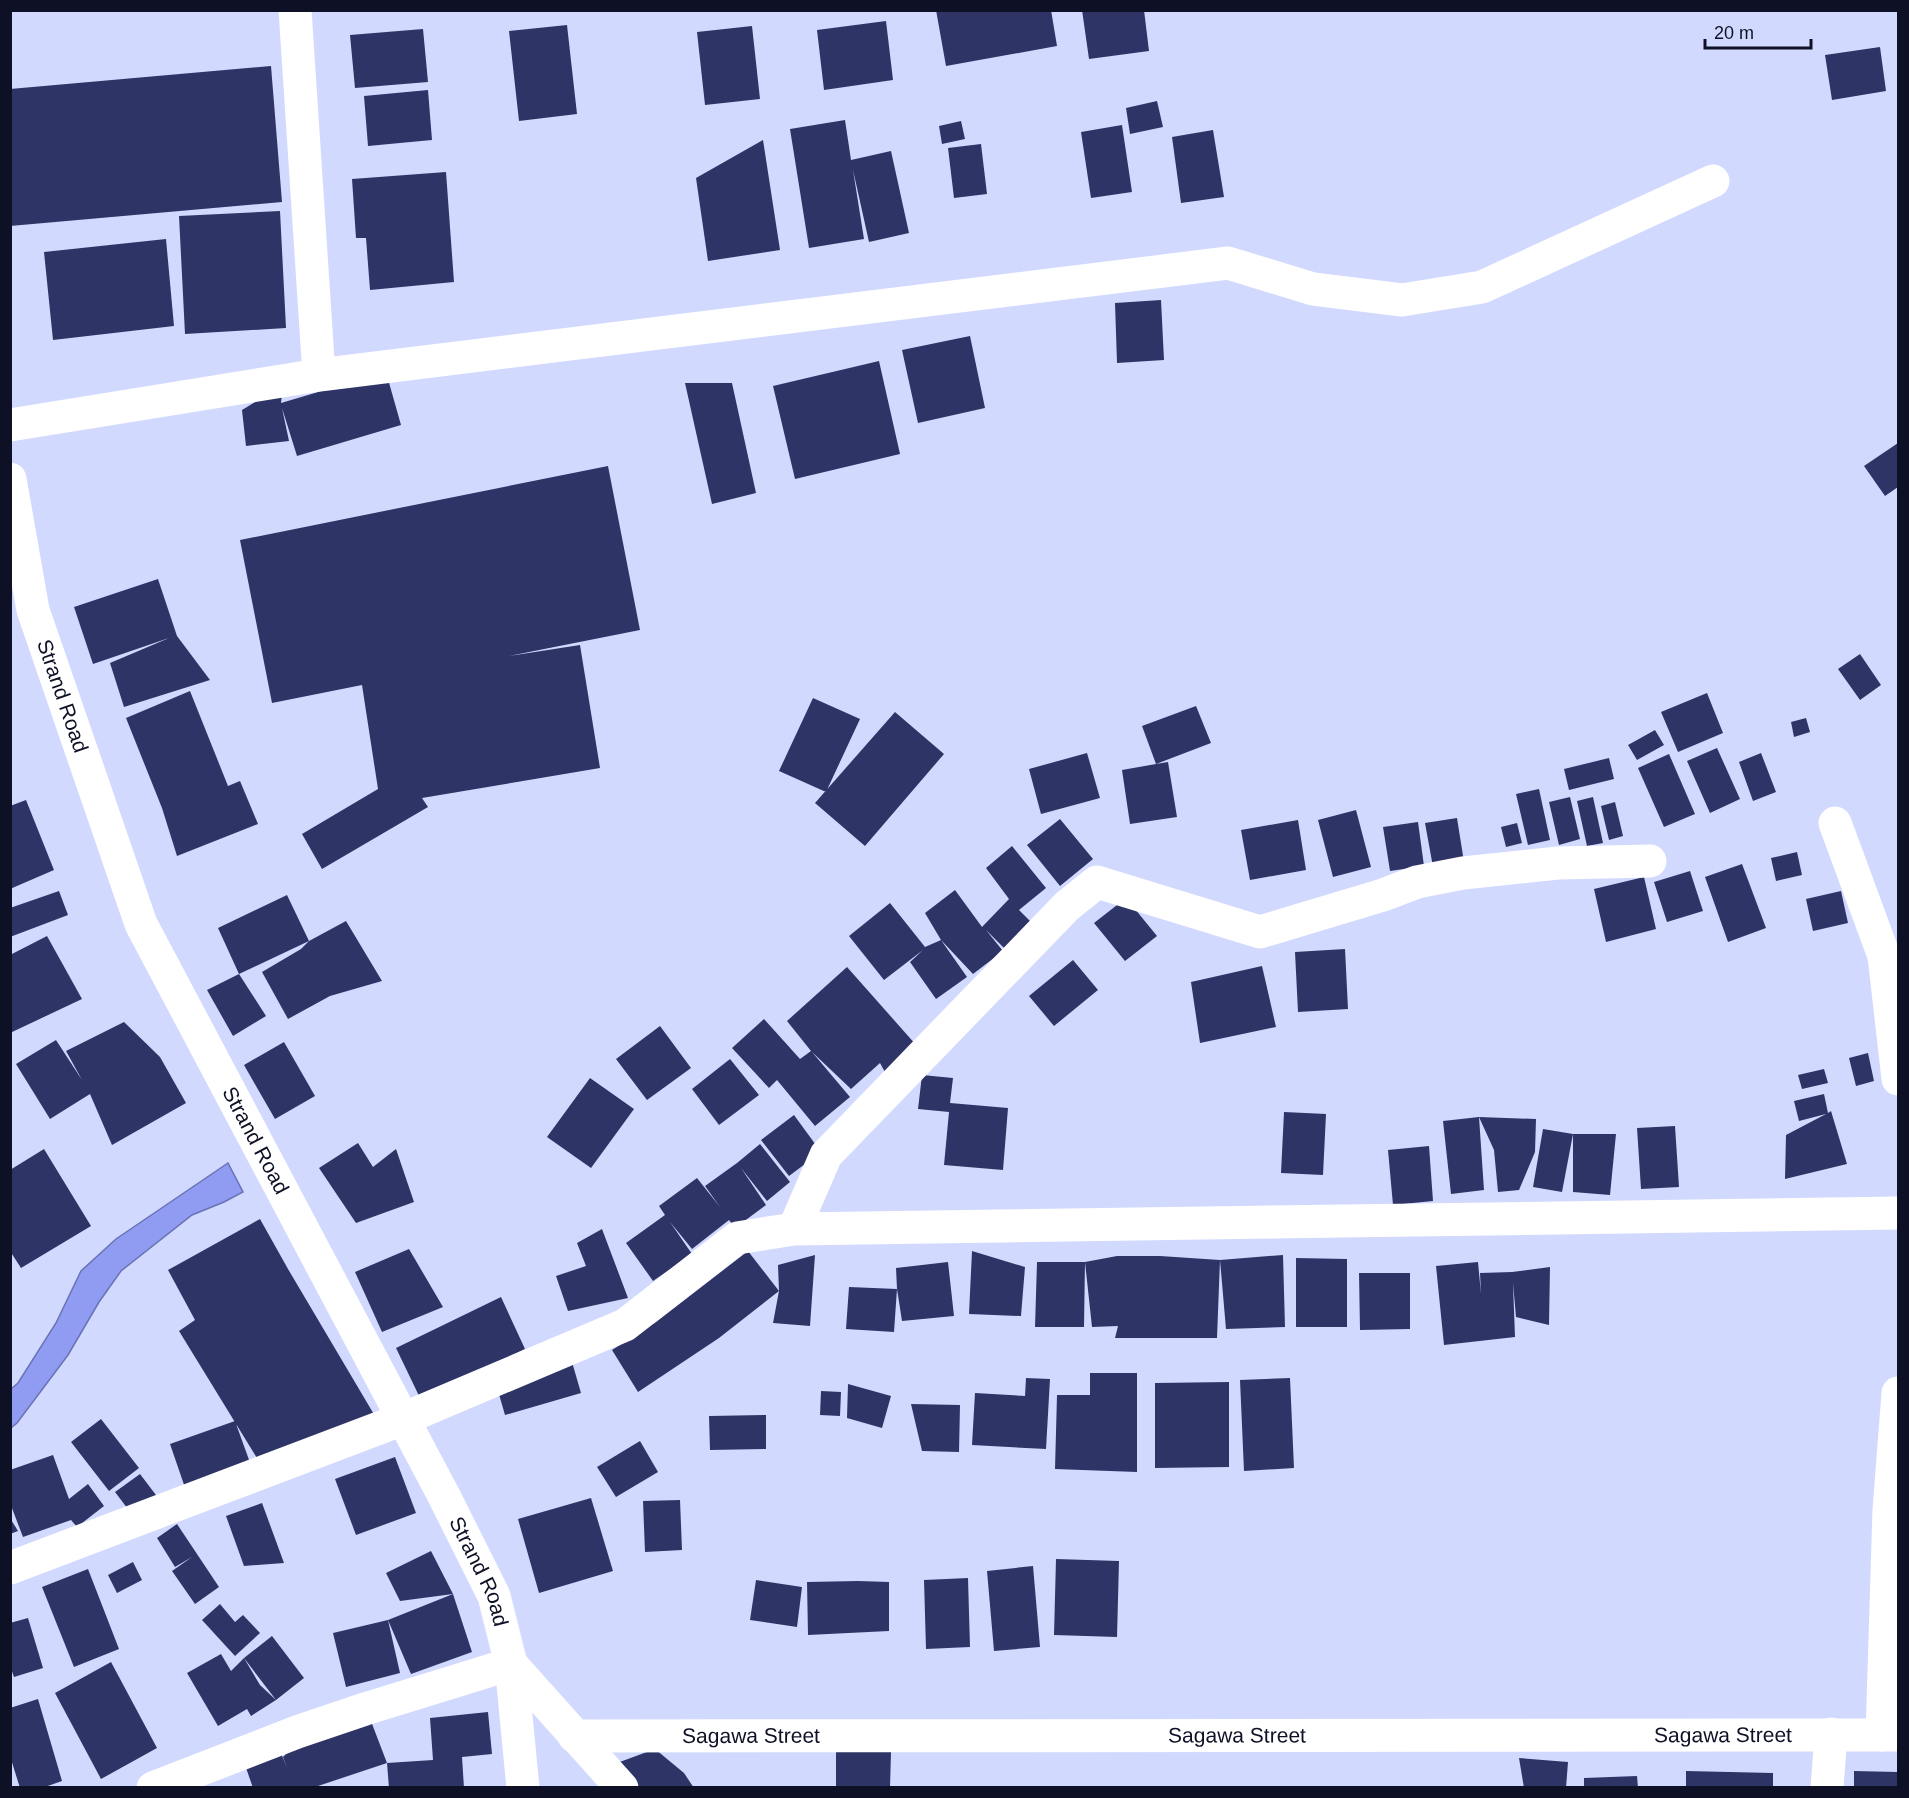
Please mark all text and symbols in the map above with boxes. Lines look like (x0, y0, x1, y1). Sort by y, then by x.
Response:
scale bar (1705, 12, 1812, 50)
text: 20 m (1714, 23, 1754, 43)
street label: Strand Road (33, 636, 93, 755)
street label: Strand Road (218, 1083, 294, 1198)
street label: Strand Road (445, 1513, 513, 1629)
street label: Sagawa Street (1168, 1723, 1306, 1747)
street label: Sagawa Street (1654, 1723, 1792, 1746)
street label: Sagawa Street (682, 1724, 820, 1747)

